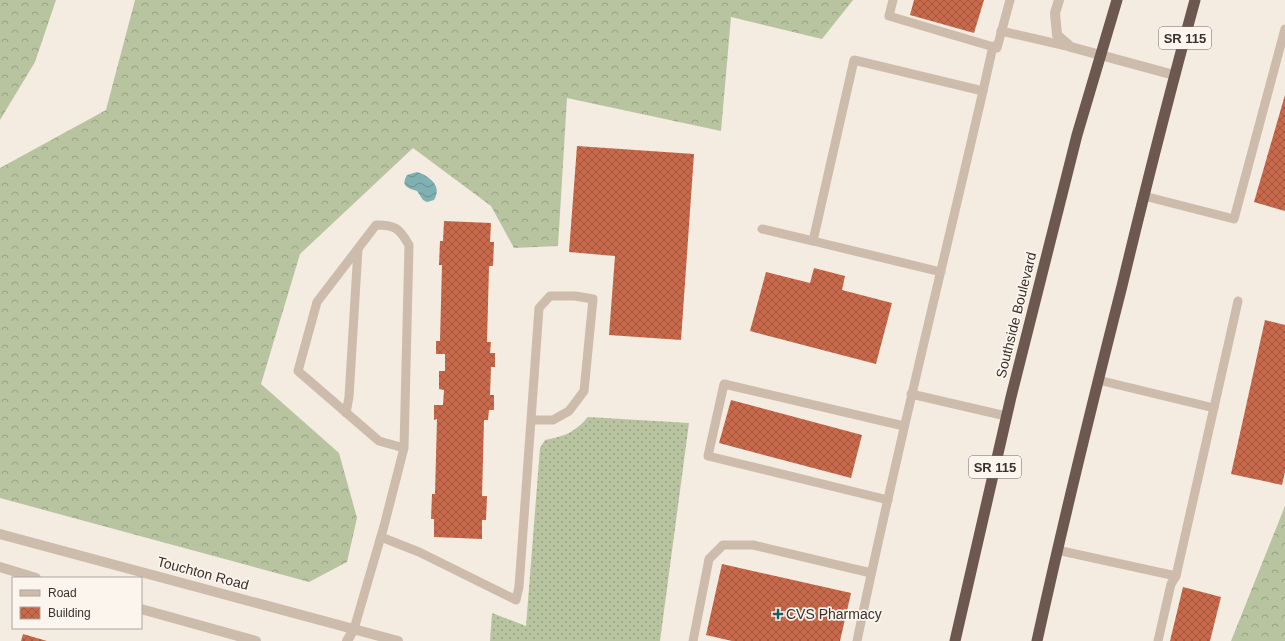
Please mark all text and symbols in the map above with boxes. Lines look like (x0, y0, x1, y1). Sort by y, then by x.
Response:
road number: SR 115 (1159, 27, 1211, 49)
street label: Southside Boulevard (993, 250, 1039, 380)
road number: SR 115 (969, 456, 1021, 478)
street label: Touchton Road (155, 553, 251, 593)
legend (12, 577, 142, 629)
text: Road (48, 586, 77, 600)
text: Building (48, 606, 91, 620)
place label: CVS Pharmacy (786, 606, 882, 622)
marker: CVS Pharmacy (773, 609, 783, 619)

